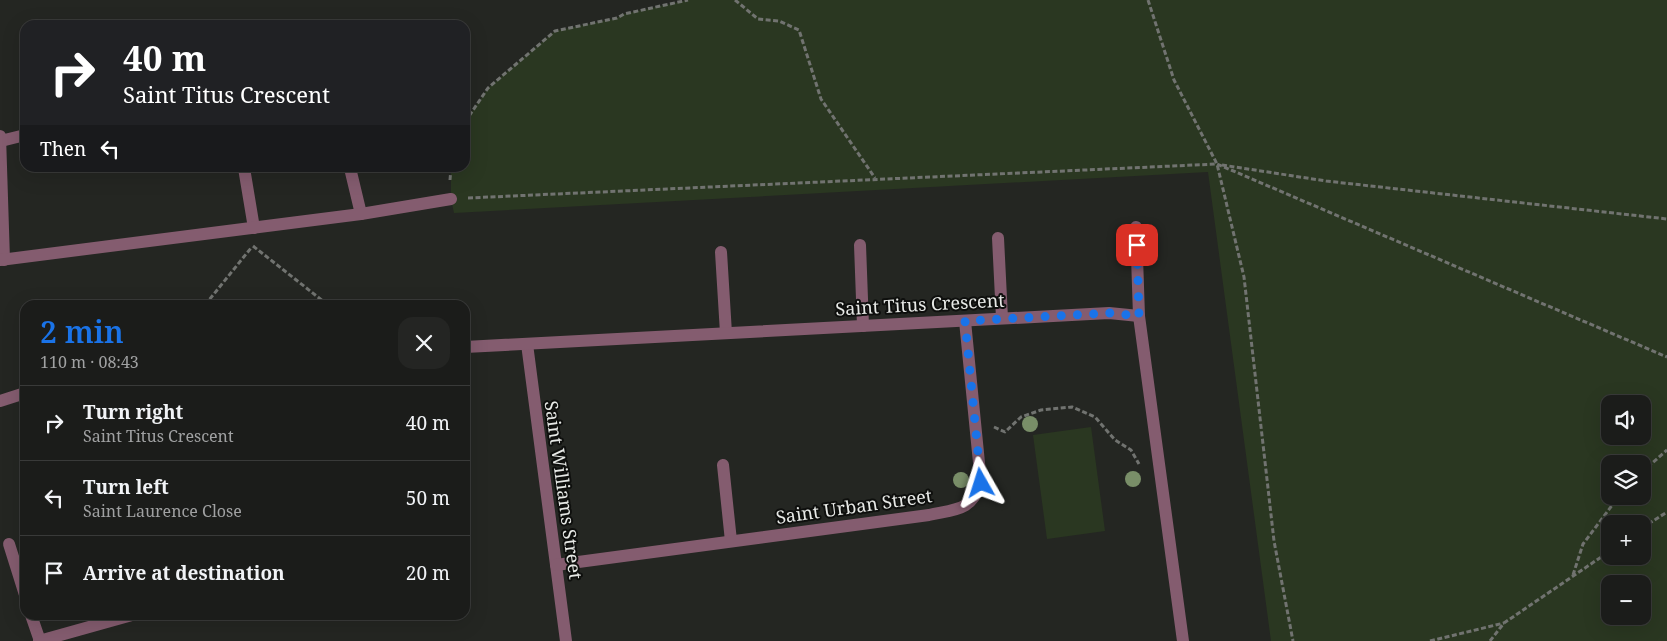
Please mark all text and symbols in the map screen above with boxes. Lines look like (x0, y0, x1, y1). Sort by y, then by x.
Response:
text: 40 m (123, 34, 206, 81)
icon: right (40, 40, 105, 105)
text: Saint Titus Crescent (123, 79, 330, 109)
icon: left (96, 135, 124, 163)
text: Then (40, 136, 86, 162)
pin (1116, 224, 1158, 266)
icon: arrive (1123, 231, 1151, 259)
street label: Saint Titus Crescent (835, 288, 1005, 320)
text: 2 min (40, 311, 124, 352)
button: close (398, 317, 450, 369)
text: 110 m · 08:43 (40, 351, 139, 373)
map controls (1601, 395, 1651, 625)
button: sound (1601, 395, 1651, 445)
text: Turn right (83, 399, 183, 425)
street label: Saint Williams Street (540, 399, 588, 581)
icon: right (40, 409, 68, 437)
text: 40 m (406, 410, 450, 436)
text: Saint Titus Crescent (83, 425, 234, 447)
button: layers (1601, 455, 1651, 505)
position arrow (954, 456, 1006, 508)
text: Turn left (83, 474, 169, 500)
street label: Saint Urban Street (774, 483, 933, 529)
icon: left (40, 484, 68, 512)
text: 50 m (406, 485, 450, 511)
text: Saint Laurence Close (83, 500, 242, 522)
button: + (1601, 515, 1651, 565)
icon: arrive (40, 559, 68, 587)
text: Arrive at destination (83, 560, 285, 586)
text: 20 m (406, 560, 450, 586)
button: − (1601, 575, 1651, 625)

